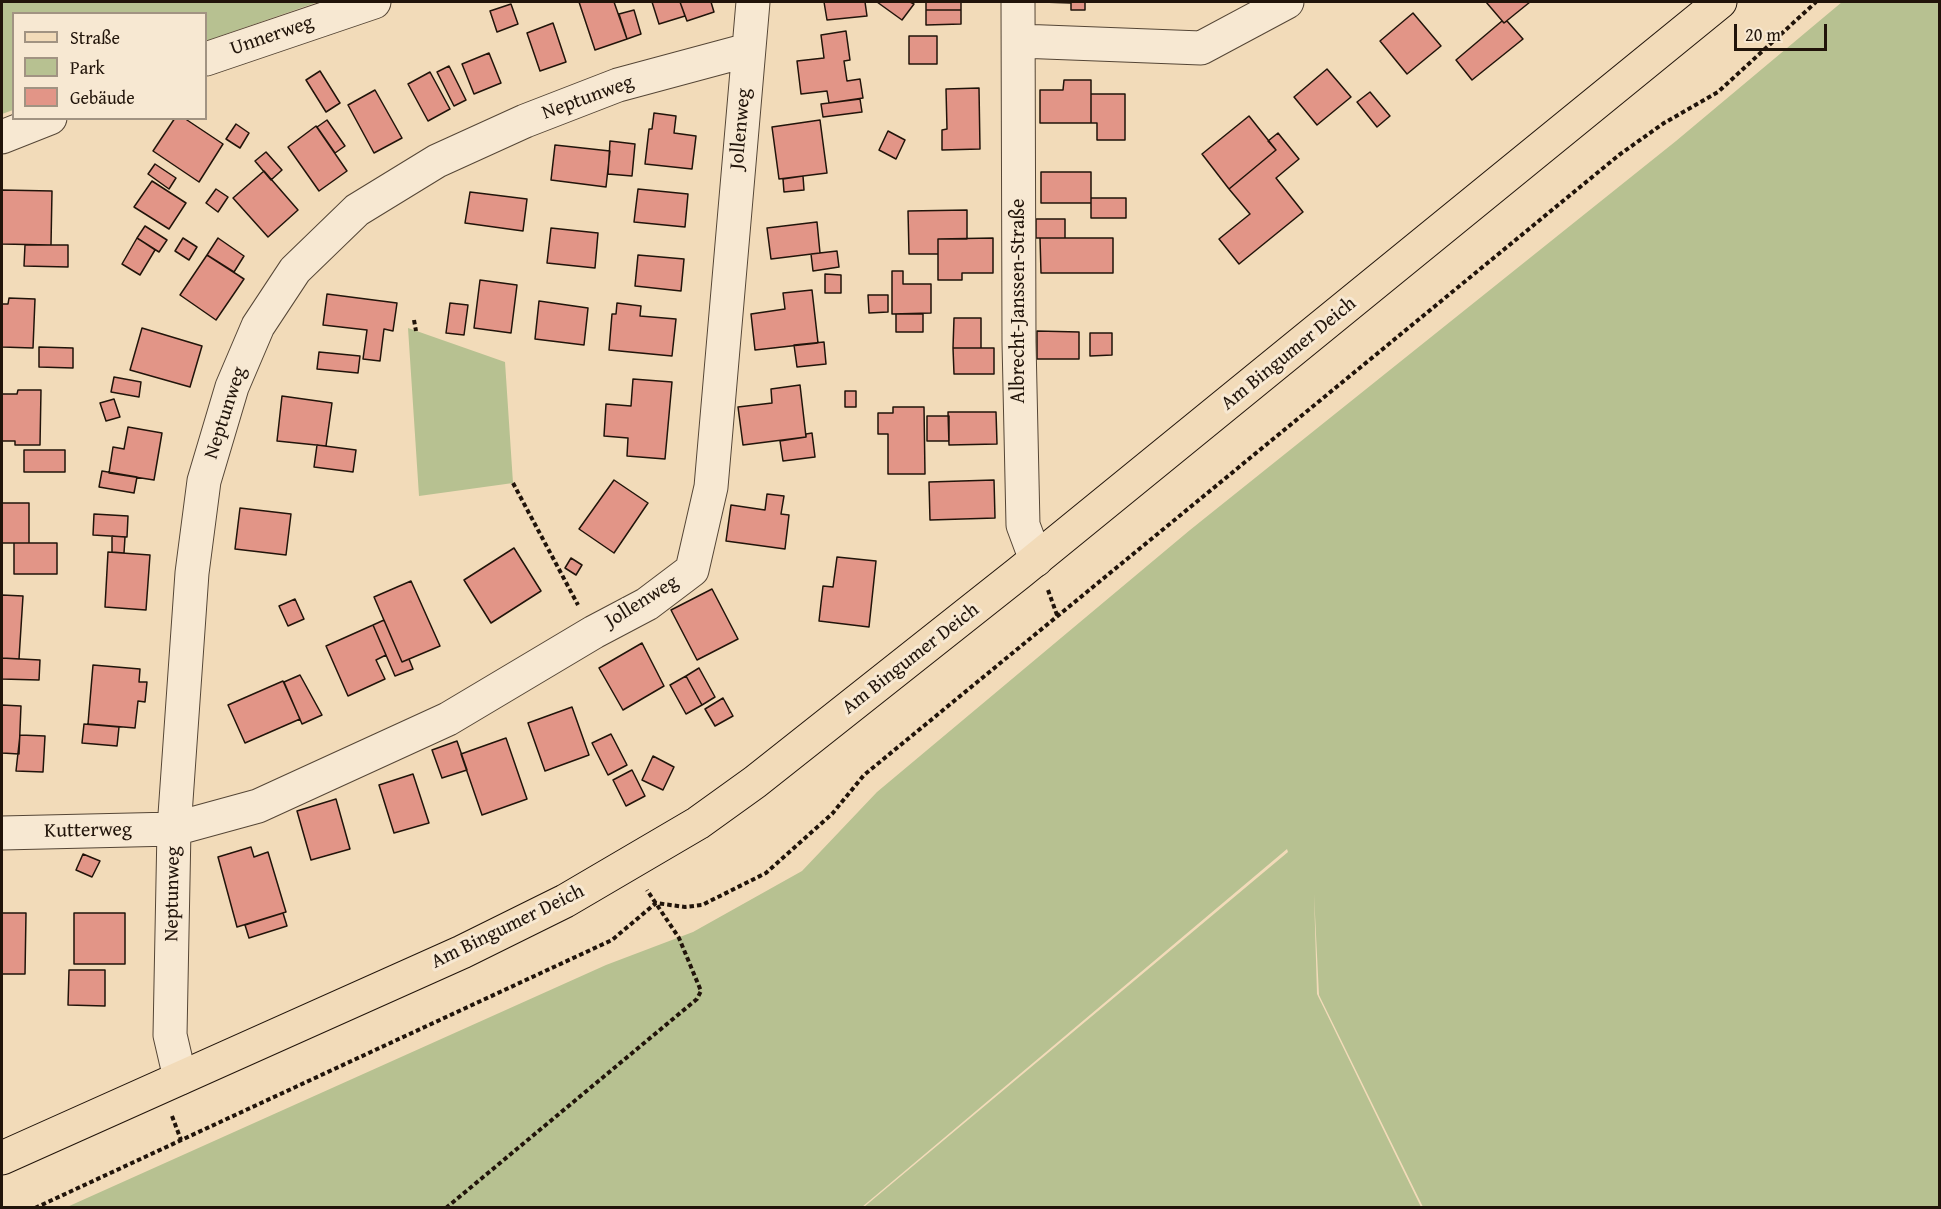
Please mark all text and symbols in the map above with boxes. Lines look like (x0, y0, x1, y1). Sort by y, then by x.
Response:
street label: Unnerweg (227, 11, 317, 61)
legend (12, 12, 207, 120)
scale bar (1737, 12, 1830, 50)
text: 20 m (1745, 21, 1781, 48)
text: Straße (70, 24, 120, 51)
text: Park (70, 54, 105, 81)
street label: Neptunweg (539, 70, 637, 126)
text: Gebäude (70, 84, 135, 111)
street label: Jollenweg (725, 87, 757, 171)
street label: Albrecht-Janssen-Straße (1007, 199, 1031, 403)
street label: Am Bingumer Deich (1217, 292, 1361, 416)
street label: Neptunweg (200, 364, 252, 462)
street label: Jollenweg (601, 570, 683, 634)
street label: Am Bingumer Deich (838, 598, 984, 720)
street label: Kutterweg (44, 818, 132, 844)
street label: Neptunweg (160, 846, 186, 942)
street label: Am Bingumer Deich (428, 880, 588, 974)

